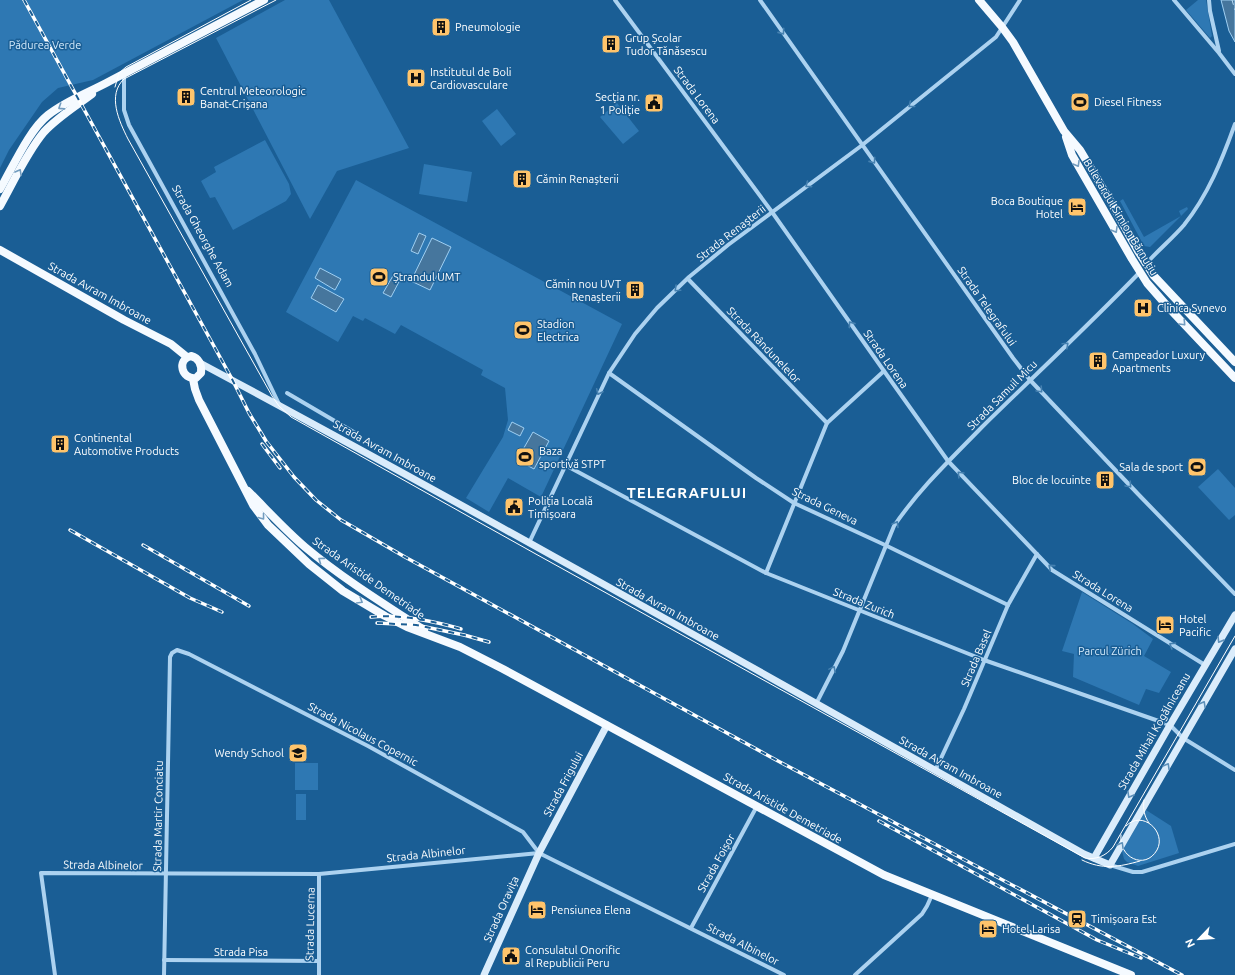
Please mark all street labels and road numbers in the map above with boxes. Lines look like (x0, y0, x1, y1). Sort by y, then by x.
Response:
street label: Strada Lorena (672, 64, 722, 126)
street label: Bulevardul Simion Bărnuțiu (1081, 156, 1161, 278)
street label: Strada Gheorghe Adam (170, 183, 236, 289)
street label: Strada Renașterii (694, 202, 768, 264)
street label: Strada Avram Imbroane (46, 260, 154, 326)
street label: Strada Telegrafului (955, 264, 1019, 348)
street label: Strada Rândunelelor (725, 305, 804, 386)
street label: Strada Lorena (861, 327, 911, 391)
street label: Strada Samuil Micu (965, 358, 1039, 432)
street label: Strada Avram Imbroane (331, 418, 439, 484)
street label: Strada Geneva (790, 485, 860, 527)
street label: Strada Aristide Demetriade (311, 535, 427, 621)
street label: Strada Lorena (1071, 568, 1135, 614)
street label: Strada Avram Imbroane (614, 576, 722, 642)
street label: Strada Zurich (832, 585, 896, 621)
street label: Strada Basel (959, 628, 993, 688)
street label: Strada Mihail Kogălniceanu (1116, 670, 1192, 792)
street label: Strada Nicolaus Copernic (306, 700, 420, 768)
street label: Strada Avram Imbroane (897, 734, 1005, 800)
street label: Strada Frigului (541, 750, 585, 818)
street label: Strada Martir Conciatu (151, 760, 165, 872)
street label: Strada Aristide Demetriade (721, 770, 845, 846)
street label: Strada Foișor (695, 831, 737, 894)
street label: Strada Albinelor (386, 844, 467, 864)
street label: Strada Albinelor (63, 858, 144, 872)
street label: Strada Oravița (481, 874, 521, 944)
street label: Strada Lucerna (303, 887, 317, 961)
street label: Strada Albinelor (705, 921, 782, 968)
street label: Strada Pisa (214, 946, 268, 958)

